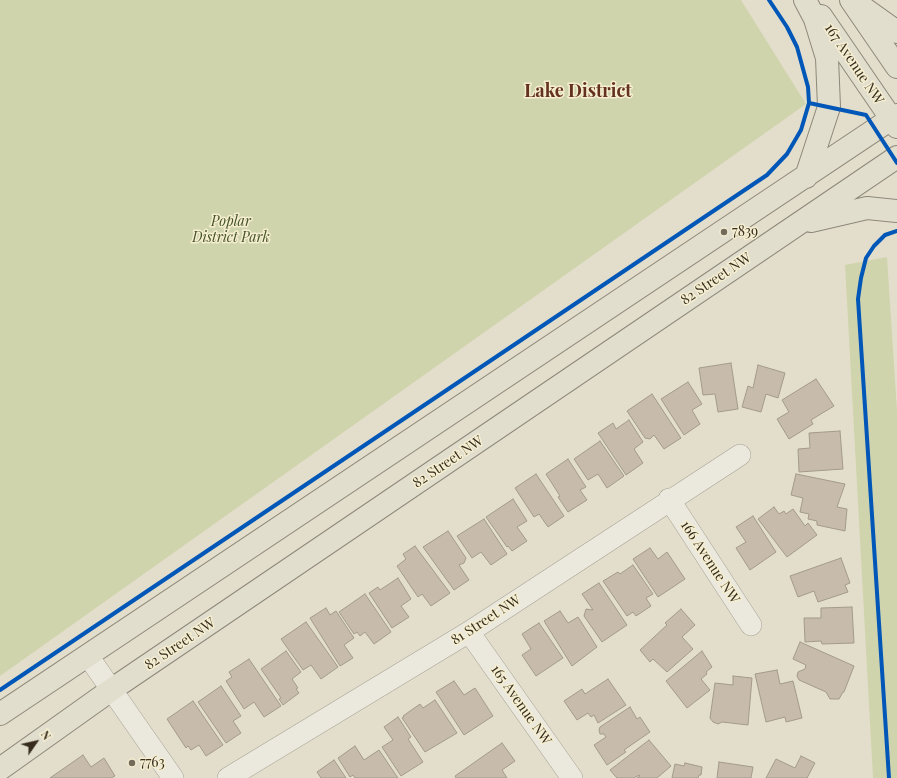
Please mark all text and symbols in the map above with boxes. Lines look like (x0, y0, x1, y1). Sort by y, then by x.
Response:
street label: 167 Avenue NW (821, 20, 887, 108)
district label: Lake District (524, 80, 632, 102)
park label: Poplar District Park (192, 214, 270, 246)
place label: 7839 (732, 224, 758, 240)
marker: 7839 (719, 227, 729, 237)
street label: 82 Street NW (678, 249, 754, 309)
street label: 82 Street NW (410, 432, 486, 492)
street label: 166 Avenue NW (677, 517, 743, 607)
street label: 81 Street NW (448, 591, 524, 649)
street label: 82 Street NW (142, 614, 218, 674)
street label: 165 Avenue NW (487, 662, 555, 748)
north arrow (16, 722, 56, 762)
text: N (38, 728, 55, 742)
place label: 7763 (140, 755, 165, 771)
marker: 7763 (127, 758, 137, 768)

